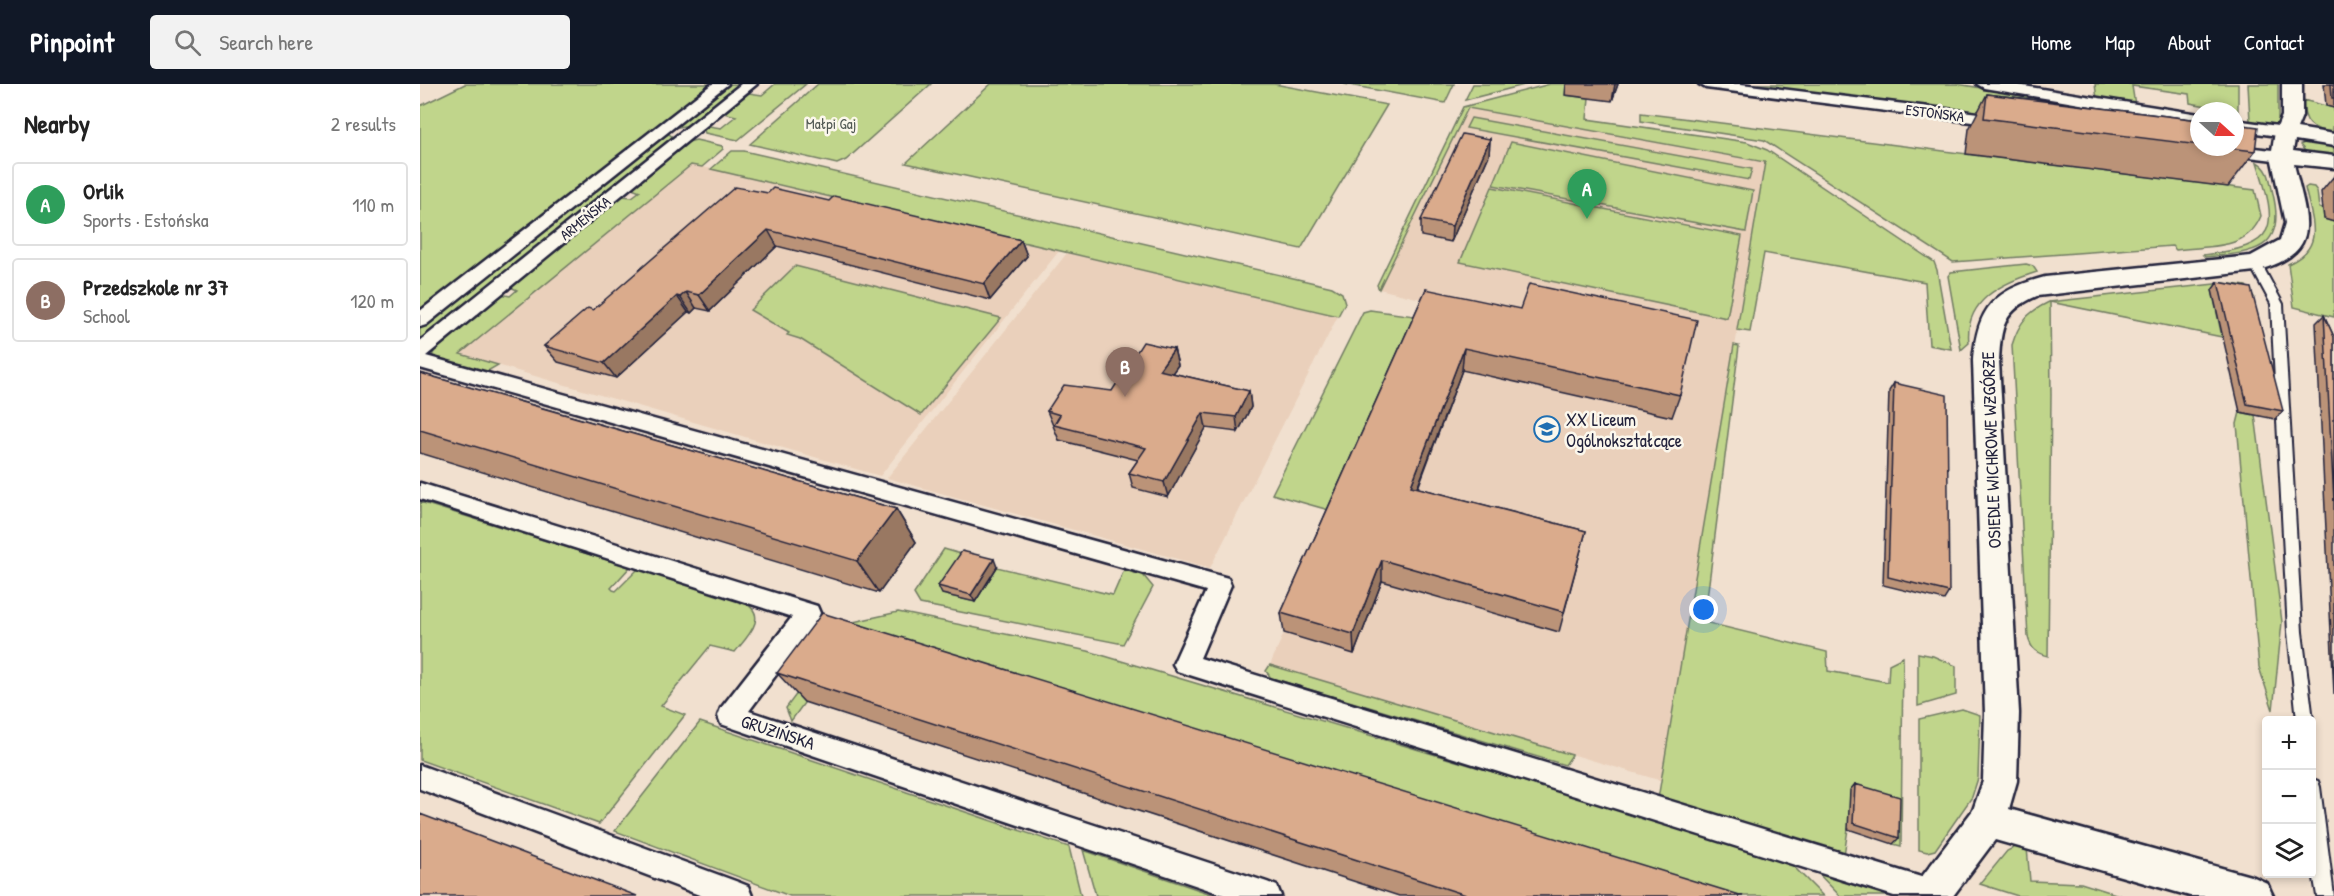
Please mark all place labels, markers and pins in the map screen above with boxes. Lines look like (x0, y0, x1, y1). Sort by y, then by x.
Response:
pin: A (1568, 170, 1606, 219)
pin: B (1106, 348, 1144, 397)
place label: XX Liceum Ogólnokształcące (1566, 407, 1682, 453)
school or university icon: XX Liceum Ogólnokształcące (1532, 414, 1562, 444)

